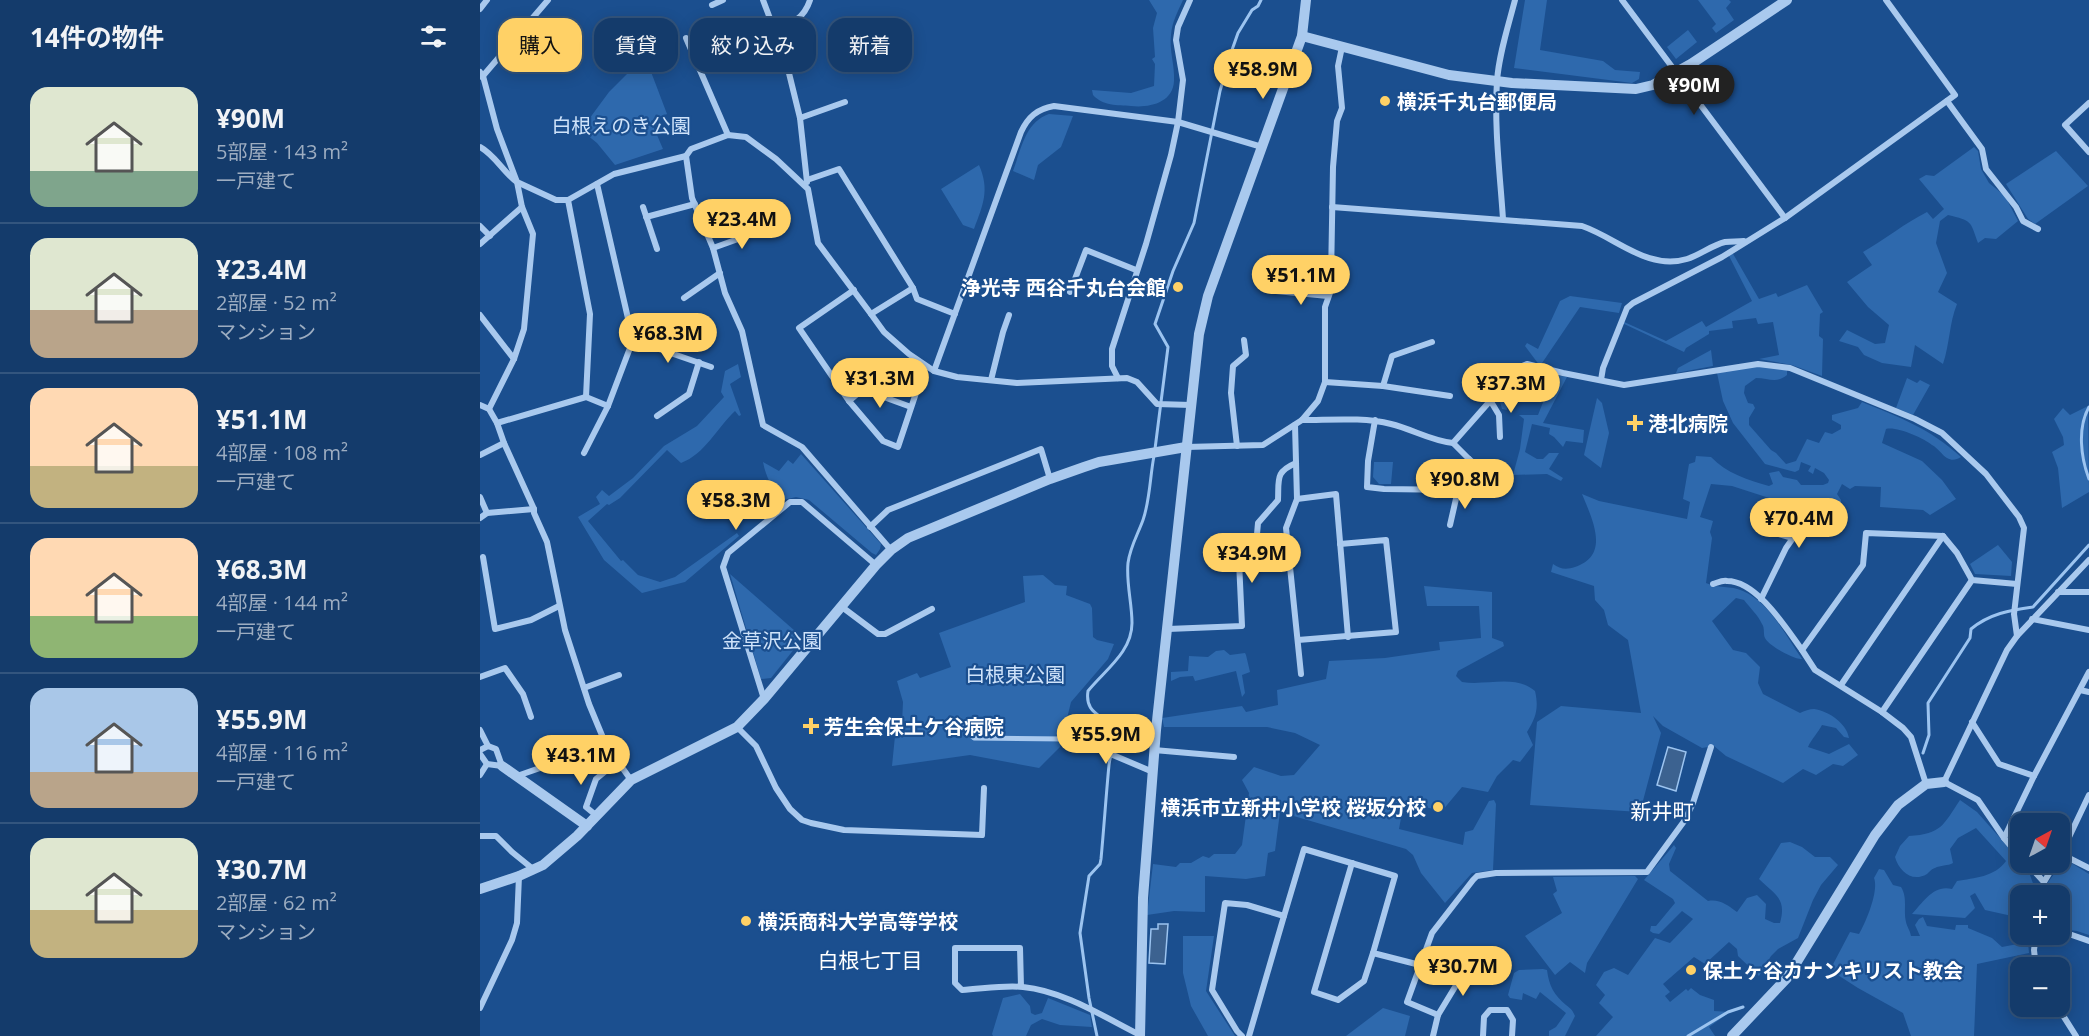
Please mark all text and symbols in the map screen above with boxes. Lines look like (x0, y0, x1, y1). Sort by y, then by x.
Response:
chip: 購入 (498, 18, 582, 72)
chip: 賃貸 (594, 18, 678, 72)
chip: 絞り込み (690, 18, 816, 72)
chip: 新着 (828, 18, 912, 72)
text: 14件の物件 (30, 19, 164, 55)
icon: filters (417, 20, 450, 53)
pin: ¥58.9M (1214, 49, 1312, 100)
text: ¥58.9M (1228, 55, 1298, 82)
pin: ¥90M (1658, 65, 1730, 116)
text: ¥90M (1667, 71, 1721, 98)
place label: 横浜千丸台郵便局 (1397, 88, 1557, 115)
marker: 横浜千丸台郵便局 (1378, 94, 1392, 108)
text: ¥90M (216, 100, 285, 136)
icon: home (78, 111, 150, 183)
park label: 白根えのき公園 (551, 112, 691, 139)
text: 5部屋 · 143 m² (216, 138, 348, 165)
text: 一戸建て (216, 167, 296, 194)
pin: ¥23.4M (693, 199, 791, 250)
text: ¥23.4M (707, 205, 777, 232)
text: ¥23.4M (216, 251, 307, 287)
pin: ¥51.1M (1252, 255, 1350, 306)
text: ¥51.1M (1266, 261, 1336, 288)
icon: home (78, 262, 150, 334)
place label: 浄光寺 西谷千丸台会館 (961, 274, 1166, 301)
marker: 浄光寺 西谷千丸台会館 (1171, 280, 1185, 294)
text: 2部屋 · 52 m² (216, 289, 337, 316)
pin: ¥68.3M (619, 313, 717, 364)
text: マンション (216, 318, 316, 345)
text: ¥68.3M (633, 319, 703, 346)
pin: ¥31.3M (831, 358, 929, 409)
pin: ¥37.3M (1462, 363, 1560, 414)
text: ¥31.3M (845, 364, 915, 391)
text: ¥37.3M (1476, 369, 1546, 396)
text: ¥51.1M (216, 401, 307, 437)
place label: 港北病院 (1648, 410, 1728, 437)
icon: home (78, 412, 150, 484)
marker: 港北病院 (1626, 414, 1644, 432)
text: 4部屋 · 108 m² (216, 439, 348, 466)
pin: ¥90.8M (1416, 459, 1514, 510)
text: ¥90.8M (1430, 465, 1500, 492)
text: 一戸建て (216, 468, 296, 495)
pin: ¥58.3M (687, 480, 785, 531)
text: ¥58.3M (701, 486, 771, 513)
pin: ¥70.4M (1750, 498, 1848, 549)
text: ¥70.4M (1764, 504, 1834, 531)
pin: ¥34.9M (1203, 533, 1301, 584)
text: ¥34.9M (1217, 539, 1287, 566)
text: ¥68.3M (216, 551, 307, 587)
icon: home (78, 562, 150, 634)
text: 4部屋 · 144 m² (216, 589, 348, 616)
text: 一戸建て (216, 618, 296, 645)
park label: 金草沢公園 (722, 627, 822, 654)
park label: 白根東公園 (965, 661, 1065, 688)
text: ¥55.9M (216, 701, 307, 737)
icon: home (78, 712, 150, 784)
place label: 芳生会保土ケ谷病院 (824, 713, 1004, 740)
pin: ¥55.9M (1057, 714, 1155, 765)
marker: 芳生会保土ケ谷病院 (802, 717, 820, 735)
text: ¥55.9M (1071, 720, 1141, 747)
pin: ¥43.1M (532, 735, 630, 786)
text: 4部屋 · 116 m² (216, 739, 348, 766)
text: ¥43.1M (546, 741, 616, 768)
text: 一戸建て (216, 768, 296, 795)
place label: 横浜市立新井小学校 桜坂分校 (1161, 794, 1426, 821)
district label: 新井町 (1631, 797, 1694, 825)
marker: 横浜市立新井小学校 桜坂分校 (1431, 800, 1445, 814)
north arrow (2010, 813, 2070, 873)
map controls (2010, 813, 2070, 1017)
text: ¥30.7M (216, 851, 307, 887)
icon: home (78, 862, 150, 934)
button: + (2010, 885, 2070, 945)
text: 2部屋 · 62 m² (216, 889, 337, 916)
place label: 横浜商科大学高等学校 (758, 908, 958, 935)
marker: 横浜商科大学高等学校 (739, 914, 753, 928)
text: マンション (216, 918, 316, 945)
district label: 白根七丁目 (818, 946, 923, 974)
pin: ¥30.7M (1414, 946, 1512, 997)
text: ¥30.7M (1428, 952, 1498, 979)
place label: 保土ヶ谷カナンキリスト教会 (1703, 957, 1963, 984)
button: − (2010, 957, 2070, 1017)
marker: 保土ヶ谷カナンキリスト教会 (1684, 963, 1698, 977)

